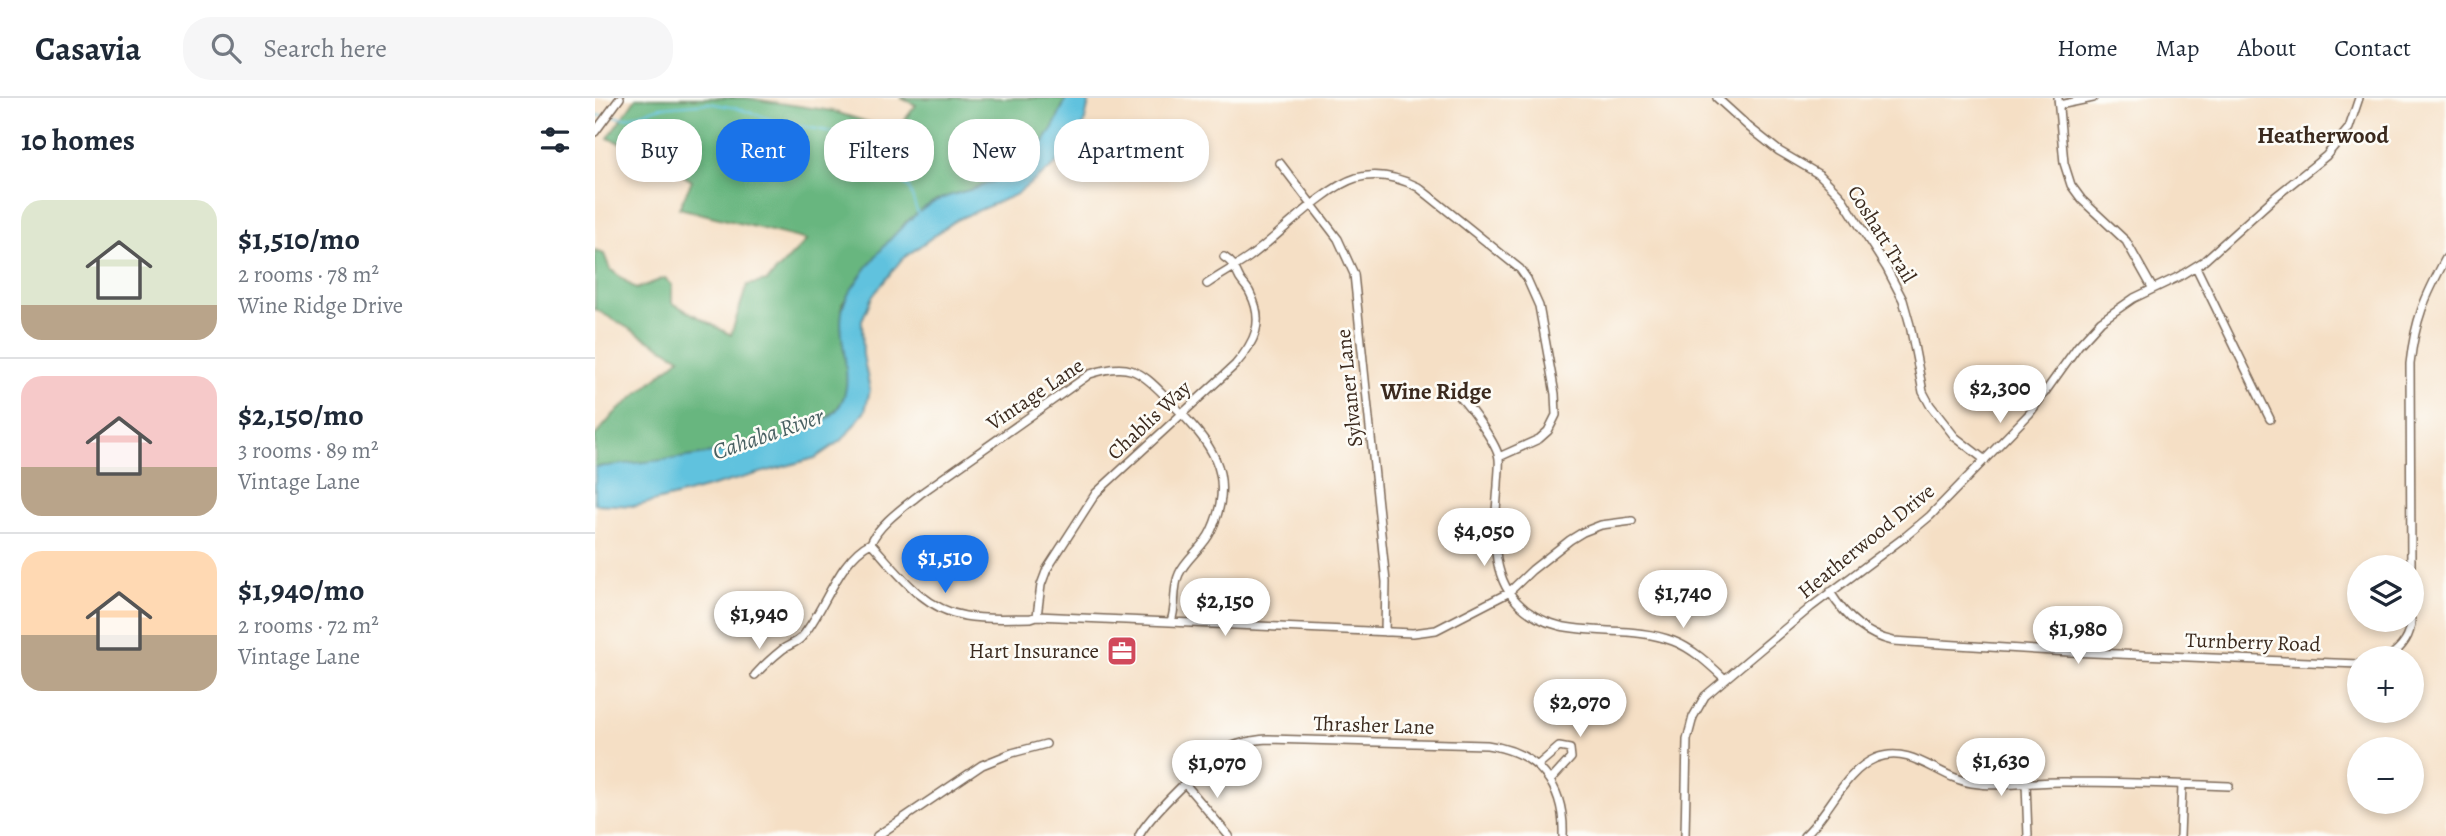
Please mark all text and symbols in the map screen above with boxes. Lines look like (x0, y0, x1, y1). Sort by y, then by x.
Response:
search box (183, 17, 673, 80)
text: Casavia (35, 26, 141, 71)
icon: search (207, 29, 245, 67)
text: Search here (263, 31, 387, 66)
text: Home (2057, 32, 2118, 64)
text: Map (2156, 32, 2200, 64)
text: About (2238, 32, 2296, 64)
text: Contact (2334, 32, 2411, 64)
chip: Buy (616, 119, 702, 182)
chip: Rent (716, 119, 810, 182)
chip: Filters (824, 119, 934, 182)
chip: New (948, 119, 1040, 182)
chip: Apartment (1054, 119, 1209, 182)
text: 10 homes (21, 120, 135, 160)
district label: Heatherwood (2257, 120, 2389, 151)
icon: filters (536, 121, 574, 159)
street label: Coshatt Trail (1841, 180, 1923, 288)
text: $1,510/mo (238, 219, 360, 259)
icon: home (77, 228, 161, 312)
text: 2 rooms · 78 m² (238, 259, 379, 290)
text: Wine Ridge Drive (238, 290, 403, 321)
street label: Sylvaner Lane (1329, 328, 1369, 448)
street label: Vintage Lane (980, 351, 1089, 437)
pin: $2,300 (1943, 366, 2057, 425)
text: $2,300 (1969, 372, 2031, 403)
street label: Chablis Way (1101, 373, 1197, 466)
district label: Wine Ridge (1379, 376, 1492, 407)
text: $2,150/mo (238, 395, 364, 435)
water label: Cahaba River (708, 400, 829, 467)
icon: home (77, 404, 161, 488)
text: 3 rooms · 89 m² (238, 435, 379, 466)
text: Vintage Lane (238, 466, 360, 497)
street label: Heatherwood Drive (1792, 477, 1940, 605)
pin: $4,050 (1427, 508, 1541, 568)
text: $4,050 (1454, 515, 1514, 546)
pin: $1,510 (888, 536, 1002, 595)
text: $1,510 (918, 542, 972, 573)
map controls (2347, 555, 2424, 814)
button: layers (2347, 555, 2424, 632)
text: $1,940/mo (238, 570, 364, 610)
pin: $1,740 (1626, 570, 1740, 630)
text: $1,740 (1654, 577, 1712, 608)
pin: $2,150 (1168, 578, 1282, 638)
icon: home (77, 579, 161, 663)
text: $2,150 (1196, 585, 1254, 616)
pin: $1,940 (702, 592, 816, 651)
text: $1,940 (730, 598, 788, 629)
pin: $1,980 (2021, 606, 2135, 666)
text: 2 rooms · 72 m² (238, 610, 379, 641)
text: $1,980 (2049, 613, 2107, 644)
street label: Turnberry Road (2185, 626, 2322, 658)
office icon: Hart Insurance (1105, 634, 1139, 668)
place label: Hart Insurance (969, 637, 1099, 665)
text: Vintage Lane (238, 641, 360, 672)
button: + (2347, 646, 2424, 723)
pin: $2,070 (1523, 680, 1637, 739)
text: $2,070 (1550, 686, 1610, 717)
street label: Thrasher Lane (1313, 709, 1435, 741)
button: − (2347, 737, 2424, 814)
pin: $1,630 (1944, 738, 2058, 798)
pin: $1,070 (1160, 740, 1274, 800)
text: $1,630 (1972, 745, 2030, 776)
text: $1,070 (1188, 747, 1246, 778)

